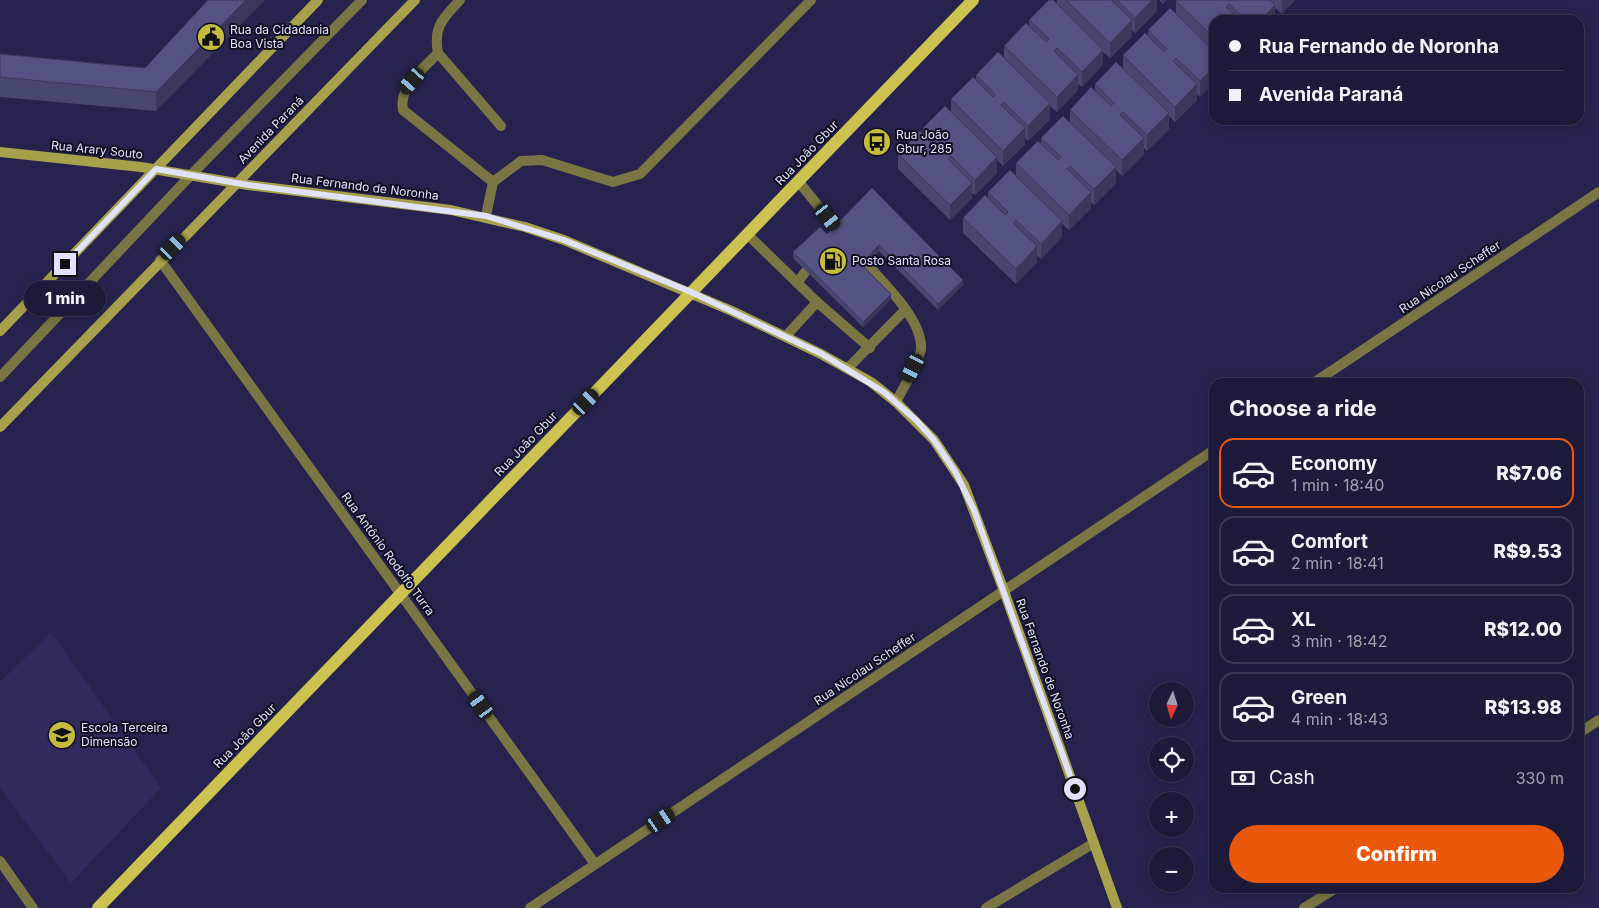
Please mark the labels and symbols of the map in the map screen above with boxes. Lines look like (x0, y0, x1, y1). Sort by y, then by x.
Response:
public building icon: Rua da Cidadania Boa Vista (196, 22, 226, 52)
place label: Rua da Cidadania Boa Vista (230, 22, 329, 51)
car (396, 65, 427, 97)
street label: Avenida Paraná (235, 93, 307, 166)
street label: Rua João Gbur (772, 117, 842, 188)
bus stop icon: Rua João Gbur, 285 (862, 127, 892, 157)
place label: Rua João Gbur, 285 (896, 127, 952, 156)
street label: Rua Arary Souto (50, 137, 144, 162)
street label: Rua Fernando de Noronha (290, 170, 440, 203)
car (812, 201, 843, 233)
car (157, 231, 188, 263)
street label: Rua Nicolau Scheffer (1396, 237, 1504, 316)
fuel station icon: Posto Santa Rosa (818, 246, 848, 276)
route end (54, 253, 76, 275)
place label: Posto Santa Rosa (852, 253, 951, 268)
callout: 1 min (24, 282, 106, 316)
car (899, 351, 926, 385)
car (570, 386, 601, 418)
street label: Rua João Gbur (491, 408, 561, 479)
street label: Rua Antônio Rodolfo Turra (339, 489, 438, 618)
street label: Rua Fernando de Noronha (1013, 596, 1078, 741)
street label: Rua Nicolau Scheffer (811, 629, 919, 708)
north arrow (1149, 682, 1194, 728)
car (466, 688, 495, 722)
street label: Rua João Gbur (210, 700, 280, 771)
school or university icon: Escola Terceira Dimensão (47, 720, 77, 750)
place label: Escola Terceira Dimensão (81, 720, 168, 749)
route start (1064, 778, 1086, 800)
car (644, 805, 677, 835)

